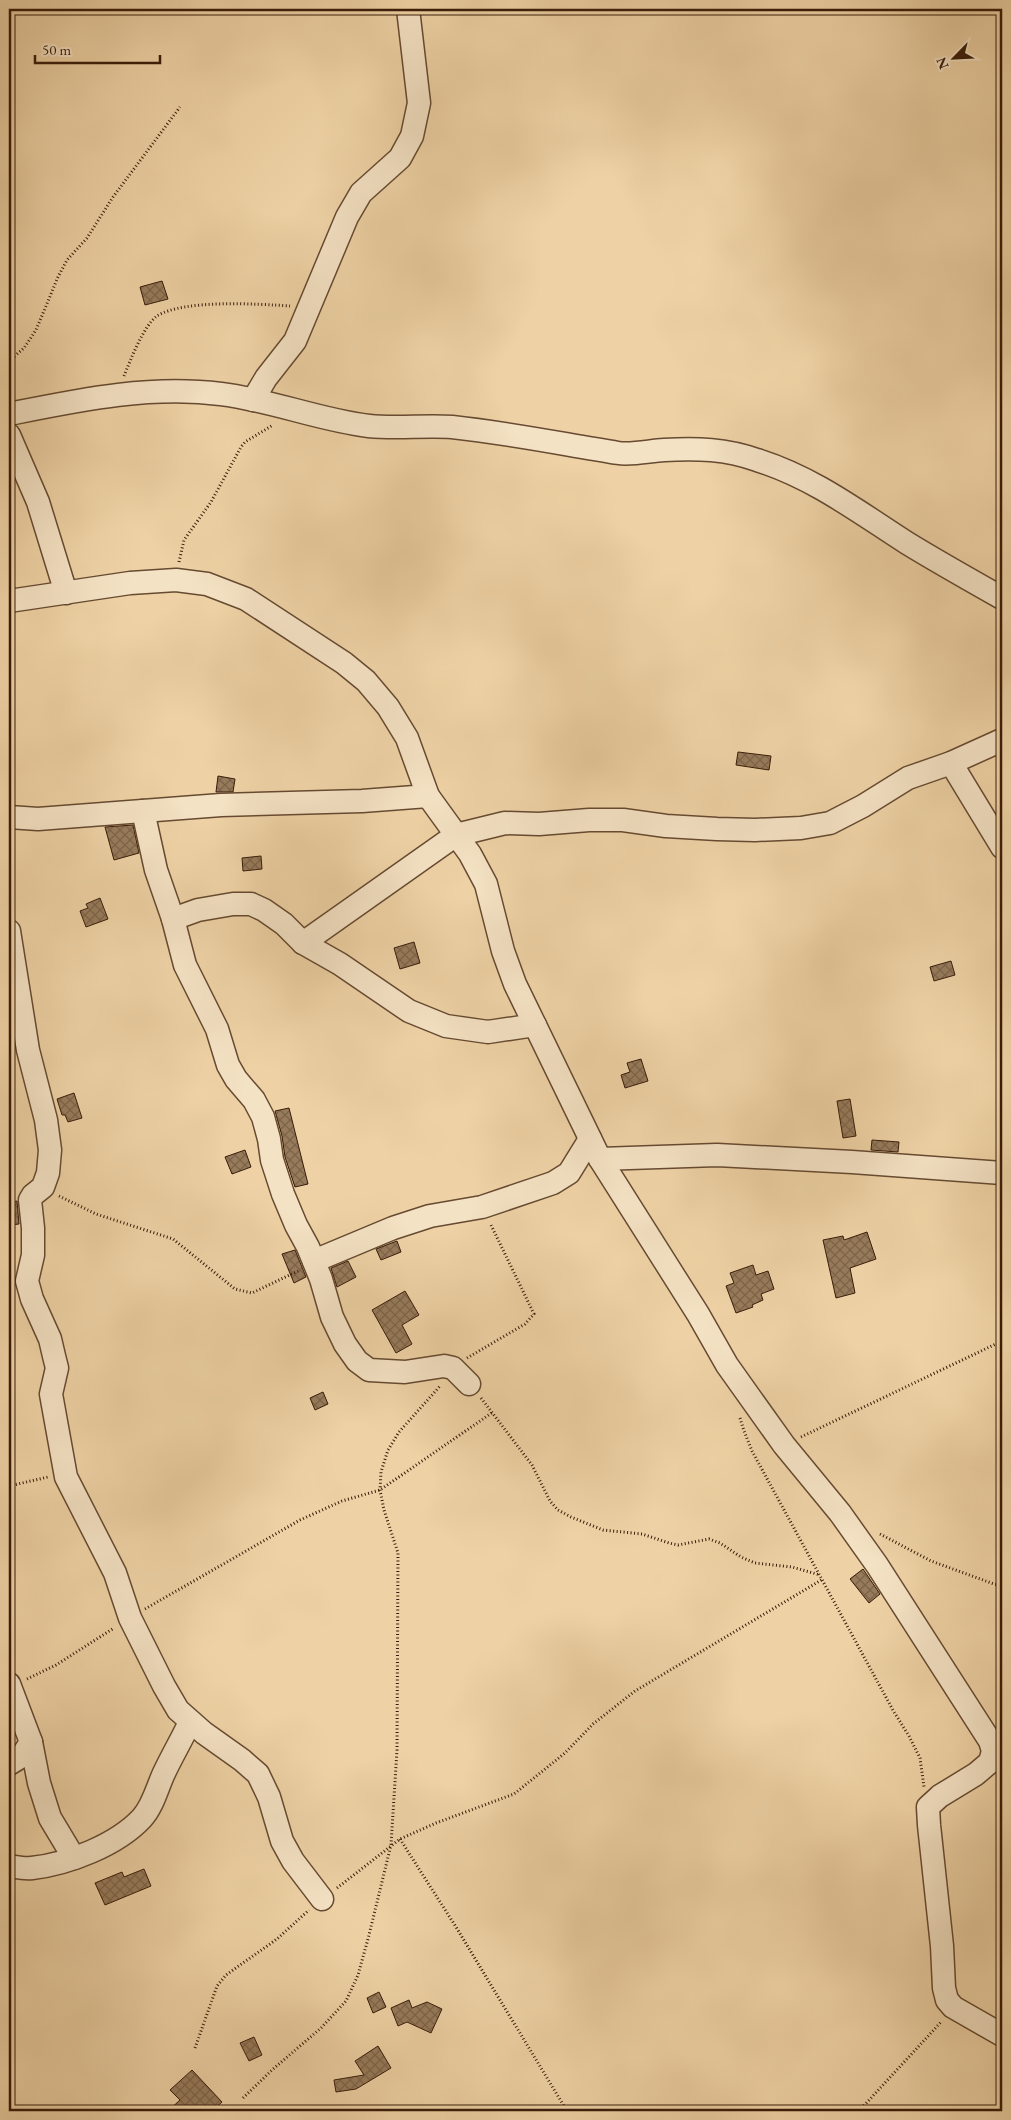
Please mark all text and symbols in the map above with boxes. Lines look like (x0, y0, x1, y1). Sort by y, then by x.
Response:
scale bar (35, 32, 160, 64)
north arrow (928, 32, 978, 82)
text: 50 m (42, 40, 71, 59)
text: N (931, 54, 953, 72)

